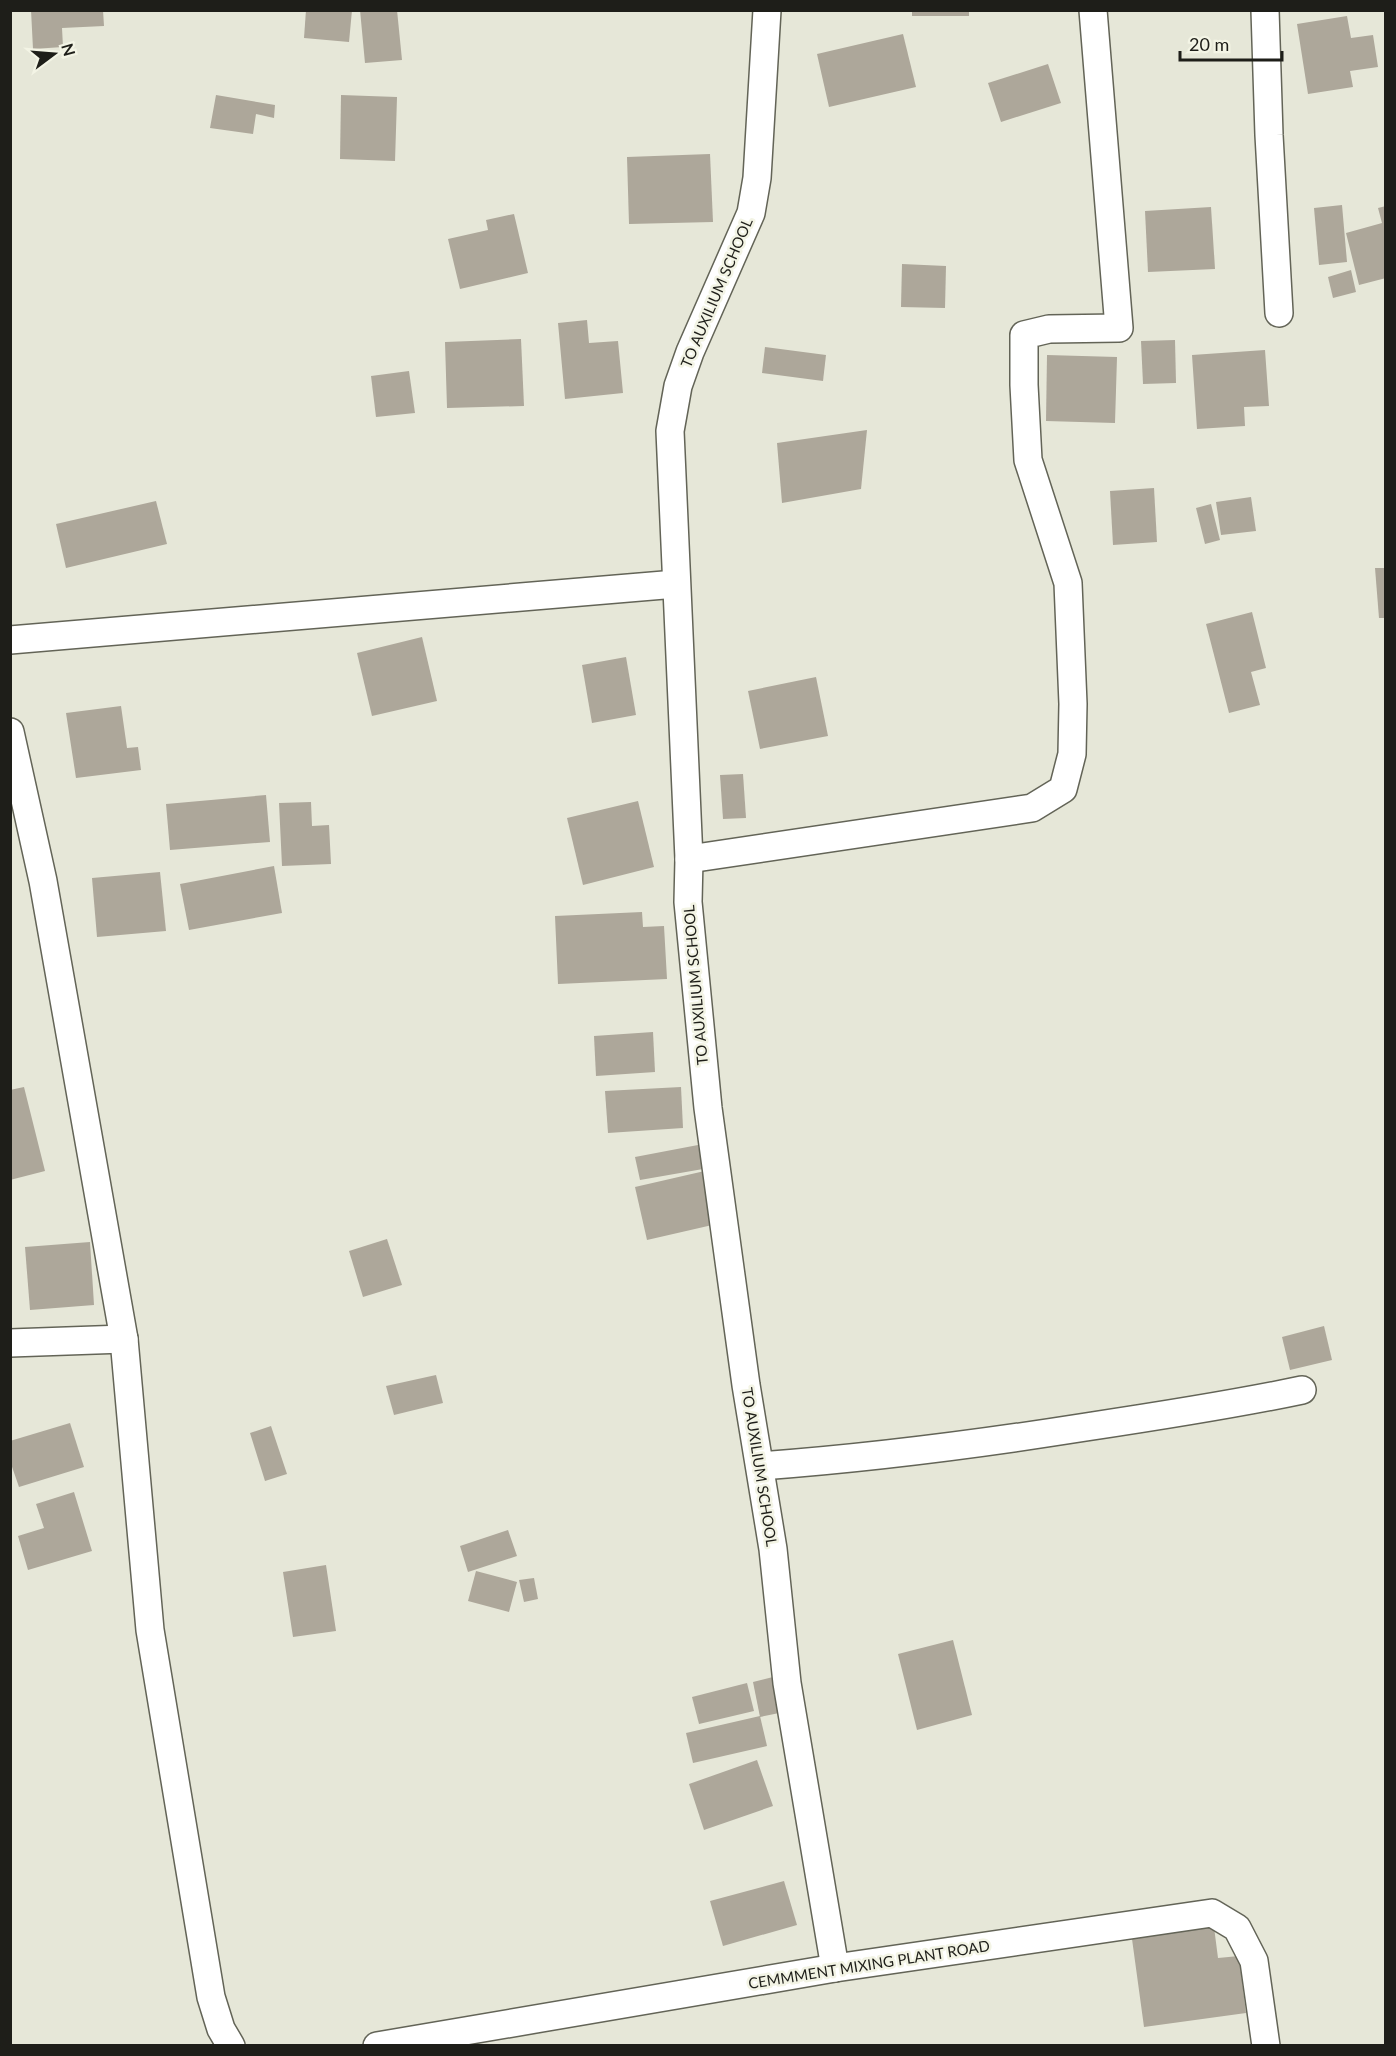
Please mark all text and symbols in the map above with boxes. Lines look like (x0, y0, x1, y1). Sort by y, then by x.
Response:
north arrow (24, 24, 84, 84)
scale bar (1180, 24, 1282, 62)
text: 20 m (1189, 33, 1229, 55)
text: N (58, 41, 80, 58)
street label: TO AUXILIUM SCHOOL (676, 215, 756, 370)
street label: TO AUXILIUM SCHOOL (679, 904, 711, 1066)
street label: TO AUXILIUM SCHOOL (739, 1386, 781, 1548)
street label: CEMMMENT MIXING PLANT ROAD (747, 1936, 991, 1992)

